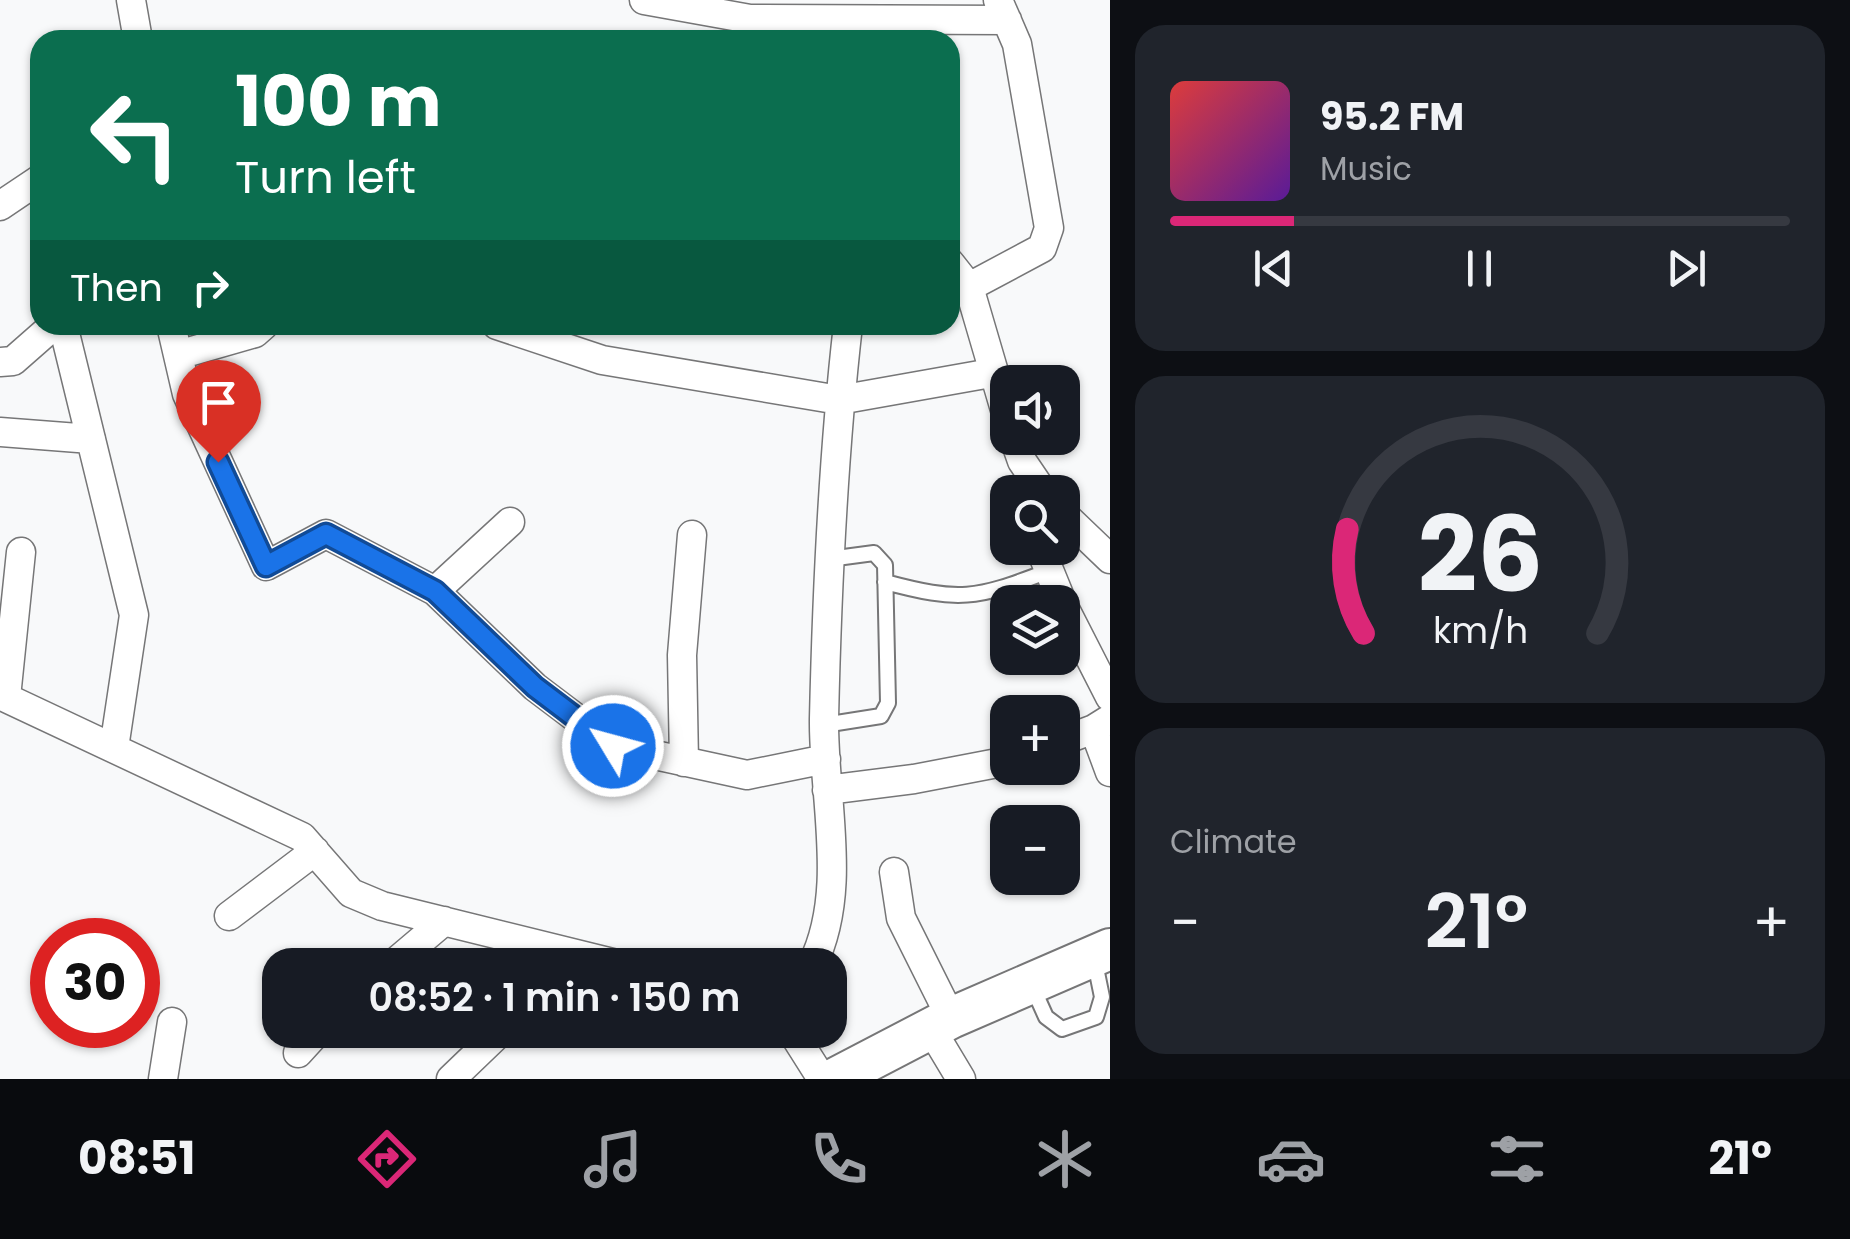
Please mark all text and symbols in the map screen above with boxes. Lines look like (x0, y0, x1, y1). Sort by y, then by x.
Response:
text: 100 m (235, 52, 442, 151)
icon: left (70, 70, 200, 200)
text: 95.2 FM (1320, 90, 1464, 143)
text: Turn left (235, 146, 416, 209)
text: Music (1320, 146, 1412, 191)
icon: previous (1246, 241, 1301, 296)
icon: pause (1452, 241, 1507, 296)
icon: next (1659, 241, 1714, 296)
icon: right (183, 260, 238, 315)
text: Then (70, 261, 163, 314)
pin (176, 360, 261, 463)
map controls (990, 365, 1080, 895)
button: sound (990, 365, 1080, 455)
icon: arrive (191, 375, 246, 430)
button: search (990, 475, 1080, 565)
text: 26 (1417, 482, 1543, 627)
button: layers (990, 585, 1080, 675)
text: km/h (1432, 605, 1528, 656)
position arrow (561, 694, 665, 798)
button: + (990, 695, 1080, 785)
button: − (990, 805, 1080, 895)
text: Climate (1170, 819, 1297, 864)
text: 21° (1425, 869, 1528, 974)
text: − (1170, 884, 1200, 961)
text: + (1752, 884, 1790, 961)
speed limit sign: 30 (30, 918, 160, 1048)
text: 08:52 · 1 min · 150 m (369, 971, 740, 1024)
icon: directions (352, 1124, 422, 1194)
icon: music (578, 1124, 648, 1194)
icon: phone (804, 1124, 874, 1194)
icon: climate (1030, 1124, 1100, 1194)
icon: car (1256, 1124, 1326, 1194)
icon: filters (1482, 1124, 1552, 1194)
text: 08:51 (78, 1127, 196, 1190)
text: 21° (1708, 1127, 1772, 1190)

